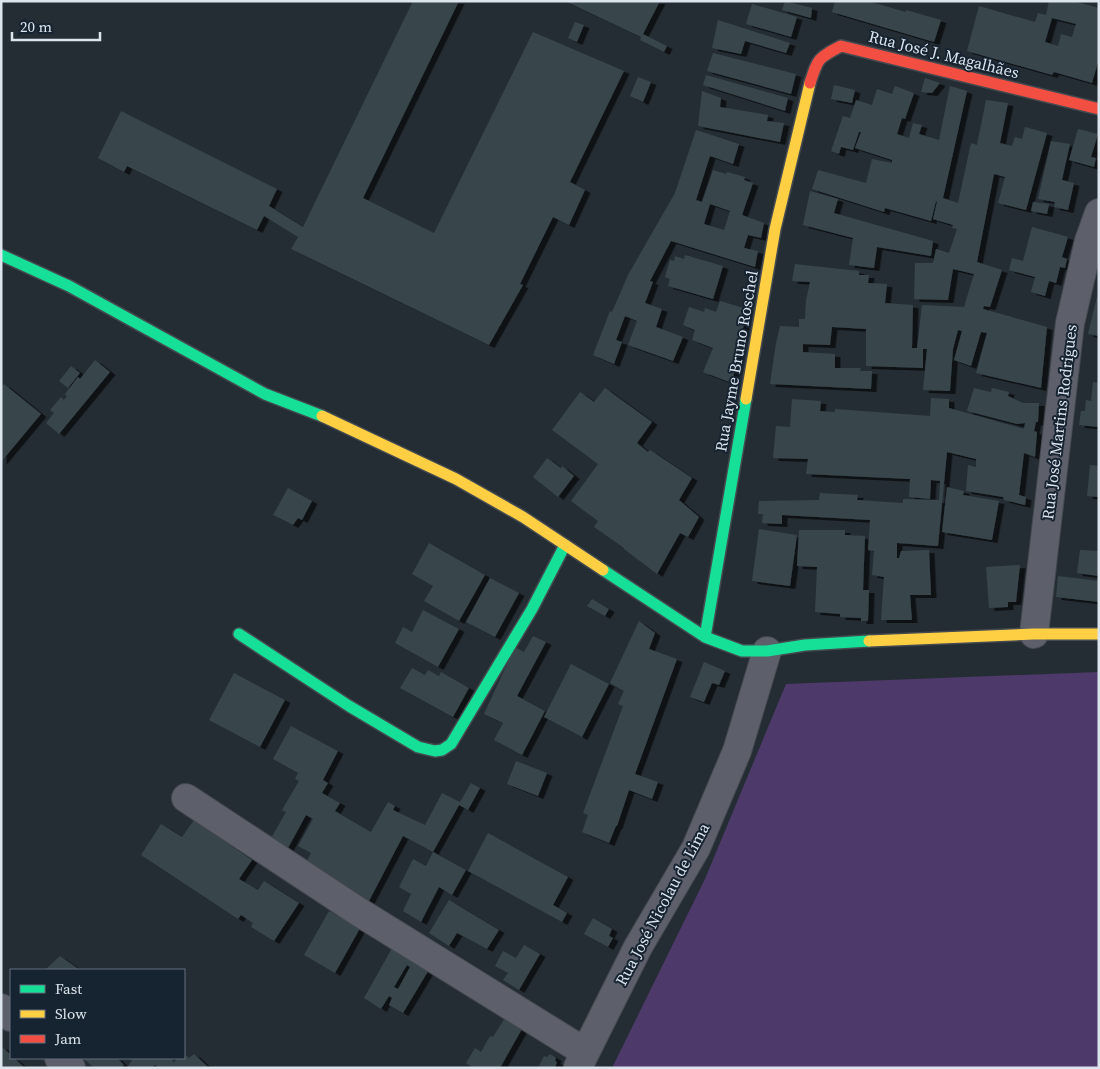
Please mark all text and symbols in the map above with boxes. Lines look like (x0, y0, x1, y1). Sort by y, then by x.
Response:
scale bar (12, 10, 100, 42)
text: 20 m (20, 16, 52, 37)
street label: Rua José J. Magalhães (866, 25, 1022, 83)
street label: Rua Jayme Bruno Roschel (709, 268, 763, 453)
street label: Rua José Martins Rodrigues (1036, 323, 1082, 521)
street label: Rua José Nicolau de Lima (610, 818, 715, 989)
legend (10, 969, 185, 1059)
text: Fast (55, 978, 82, 999)
text: Slow (55, 1003, 87, 1024)
text: Jam (54, 1028, 82, 1049)

